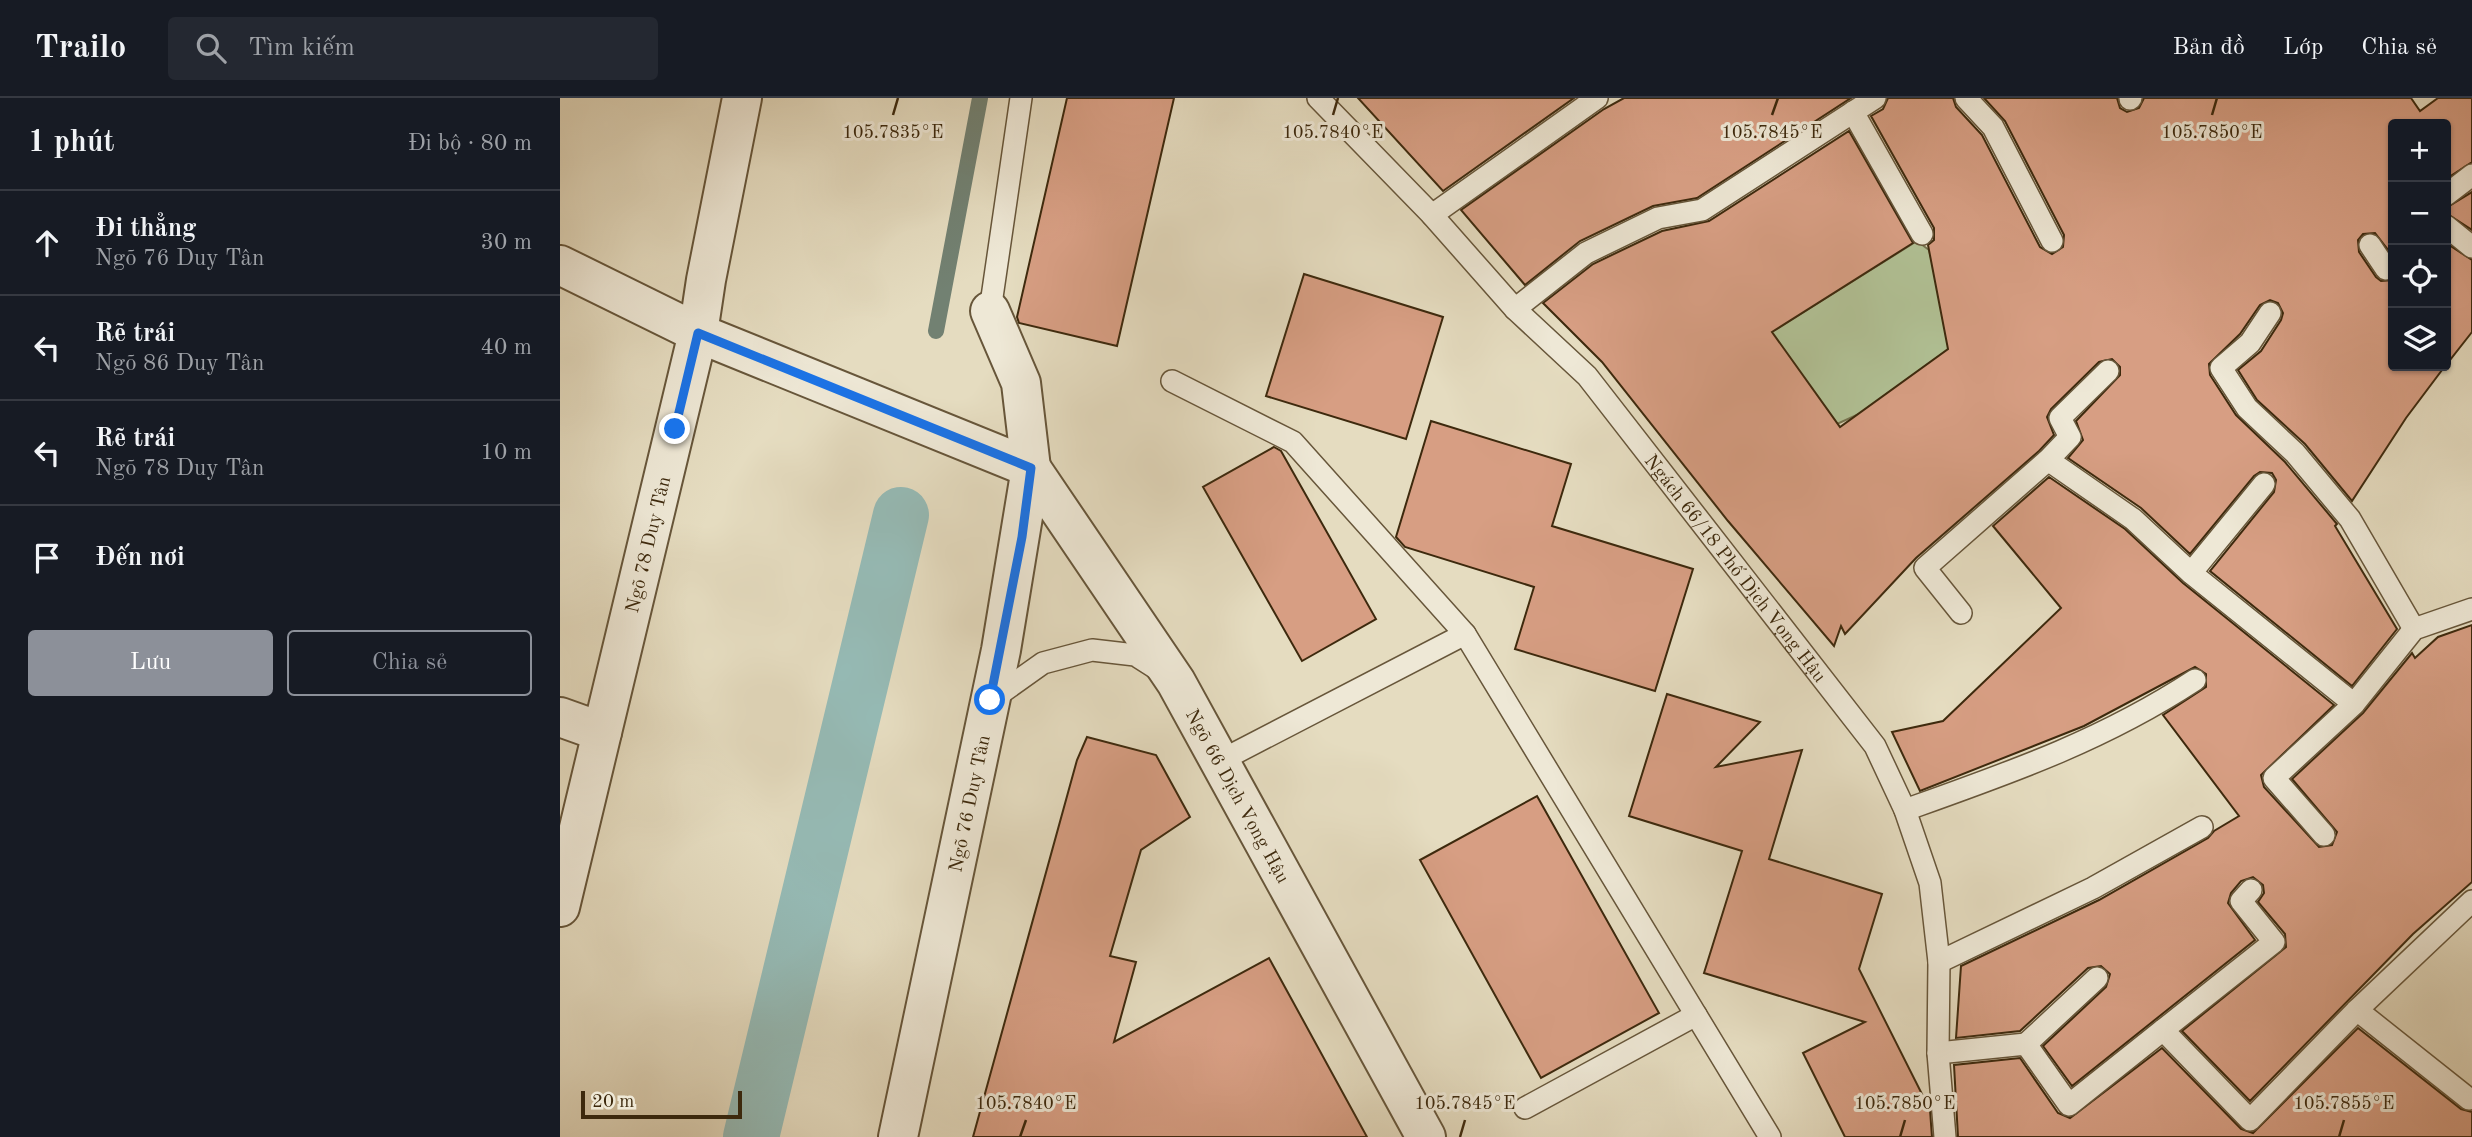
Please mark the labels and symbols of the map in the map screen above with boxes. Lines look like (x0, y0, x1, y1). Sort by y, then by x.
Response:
text: 105.7835°E (843, 124, 943, 142)
text: 105.7840°E (1283, 124, 1383, 142)
text: 105.7845°E (1722, 124, 1822, 142)
text: 105.7850°E (2162, 124, 2262, 142)
route end (659, 413, 690, 444)
street label: Ngách 66/18 Phố Dịch Vọng Hậu (1640, 452, 1829, 687)
street label: Ngõ 78 Duy Tân (624, 475, 675, 615)
route start (974, 684, 1005, 715)
street label: Ngõ 66 Dịch Vọng Hậu (1181, 706, 1292, 887)
street label: Ngõ 76 Duy Tân (947, 733, 995, 874)
scale bar (581, 1088, 742, 1120)
text: 105.7840°E (976, 1095, 1076, 1113)
text: 105.7845°E (1415, 1095, 1515, 1113)
text: 105.7850°E (1855, 1095, 1955, 1113)
text: 105.7855°E (2294, 1095, 2394, 1113)

